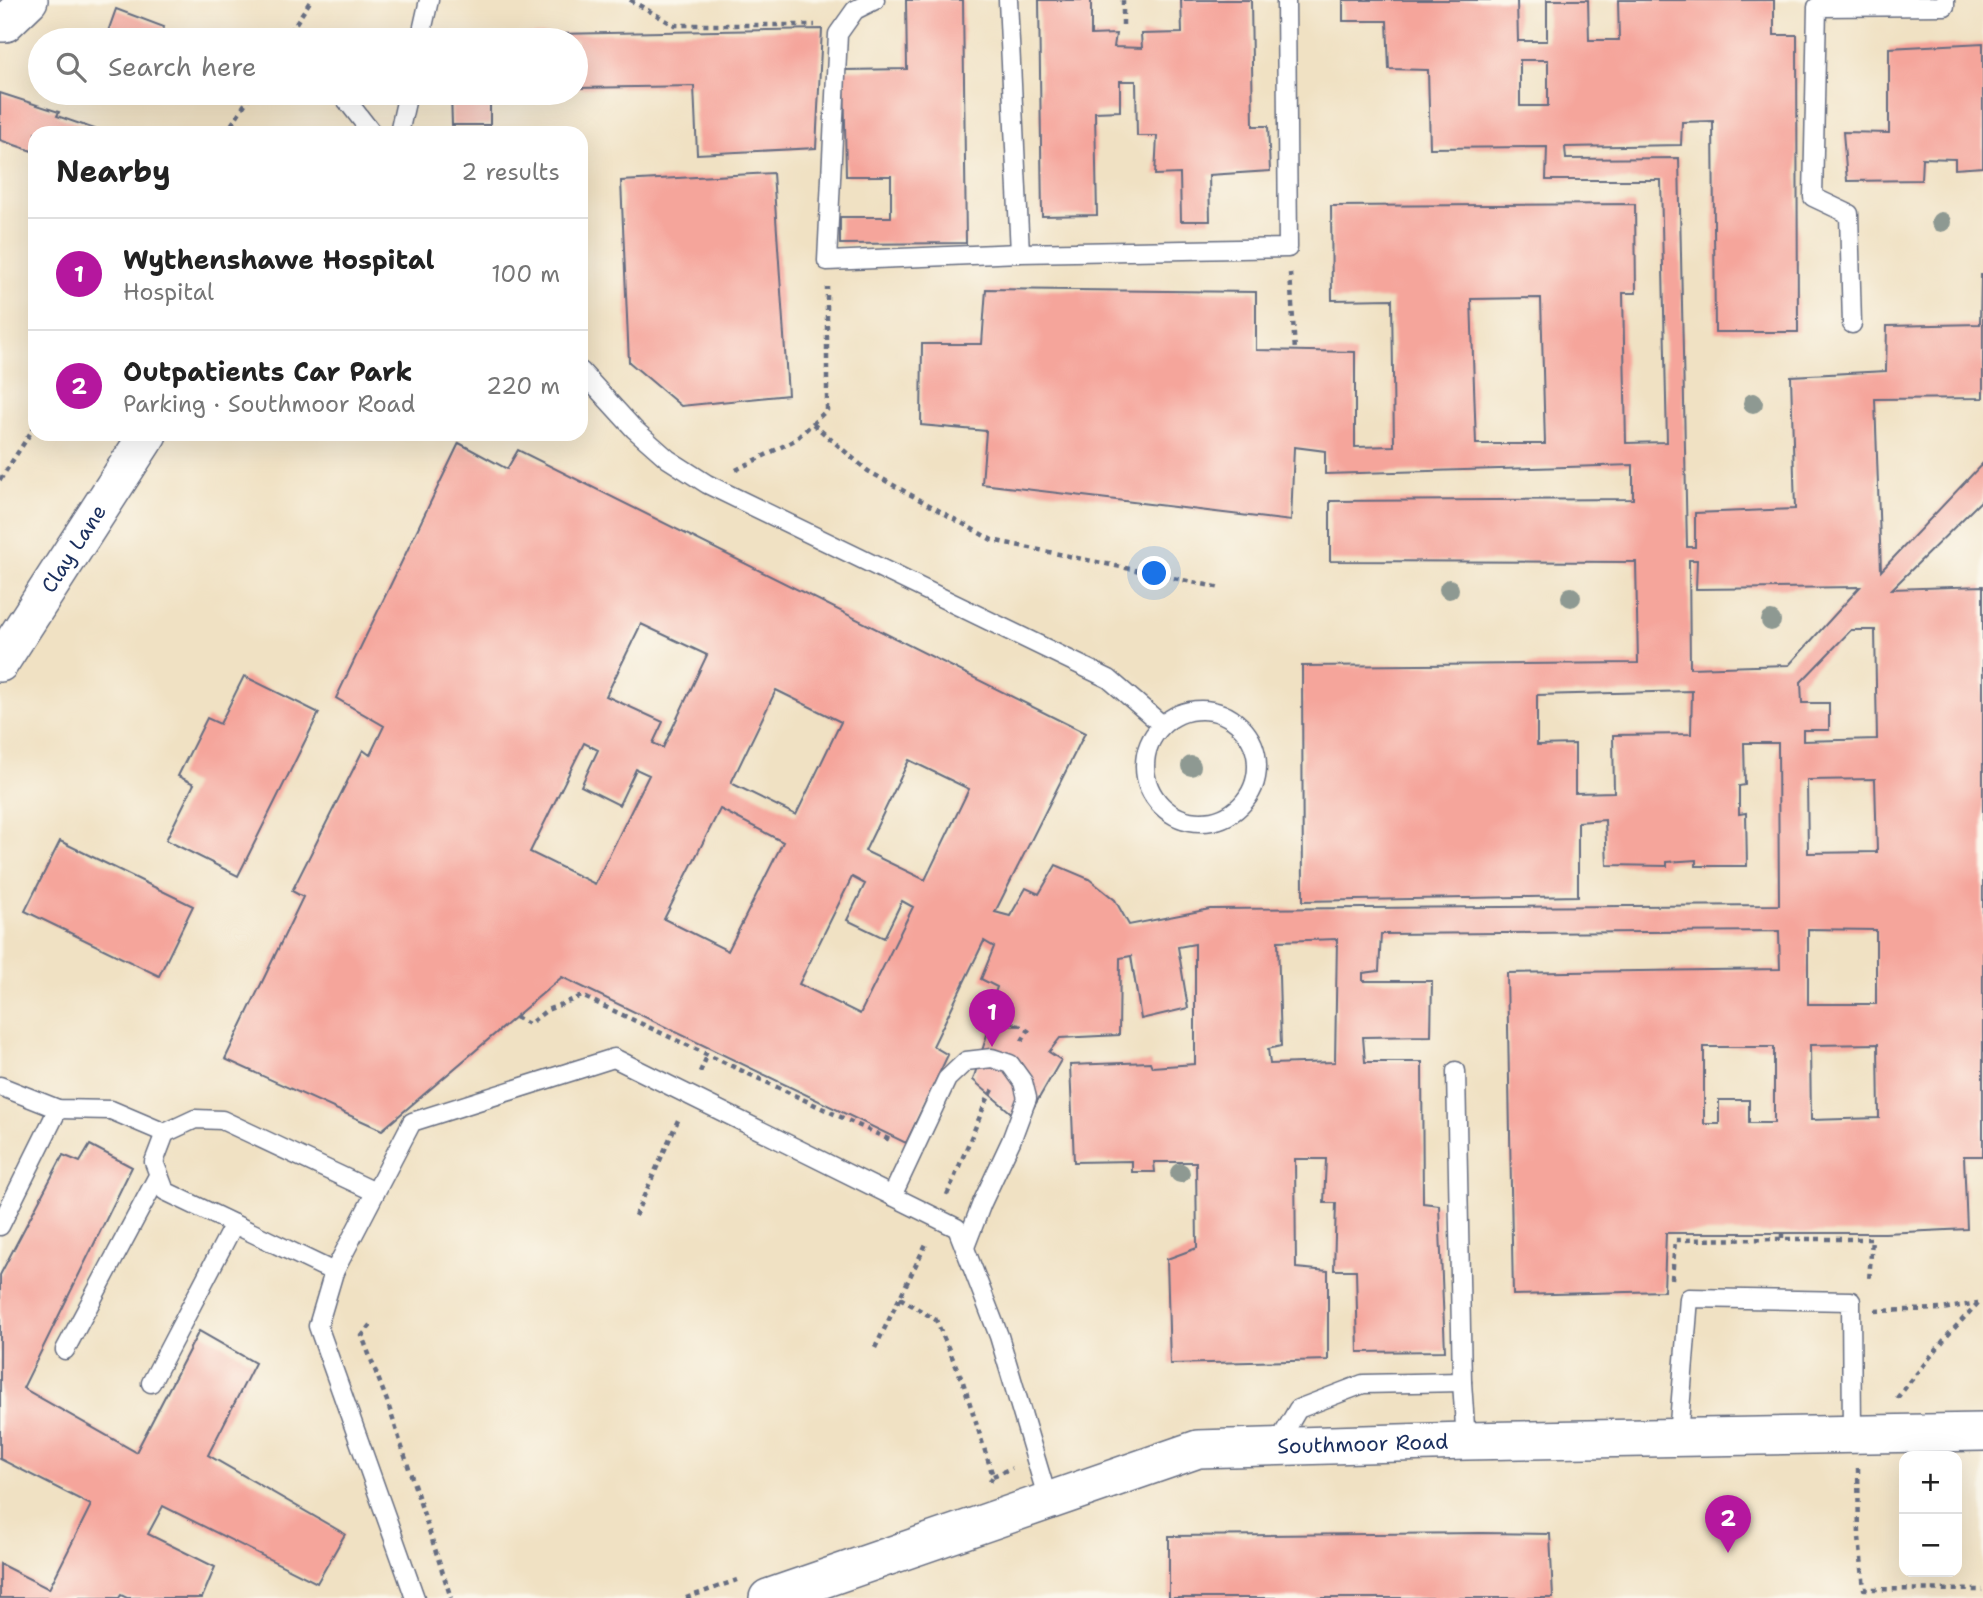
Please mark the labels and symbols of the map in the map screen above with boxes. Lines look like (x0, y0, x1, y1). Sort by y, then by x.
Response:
street label: Clay Lane (35, 499, 113, 598)
your location (1137, 556, 1171, 590)
pin: 1 (969, 989, 1015, 1047)
street label: Southmoor Road (1277, 1428, 1449, 1461)
pin: 2 (1705, 1495, 1751, 1553)

